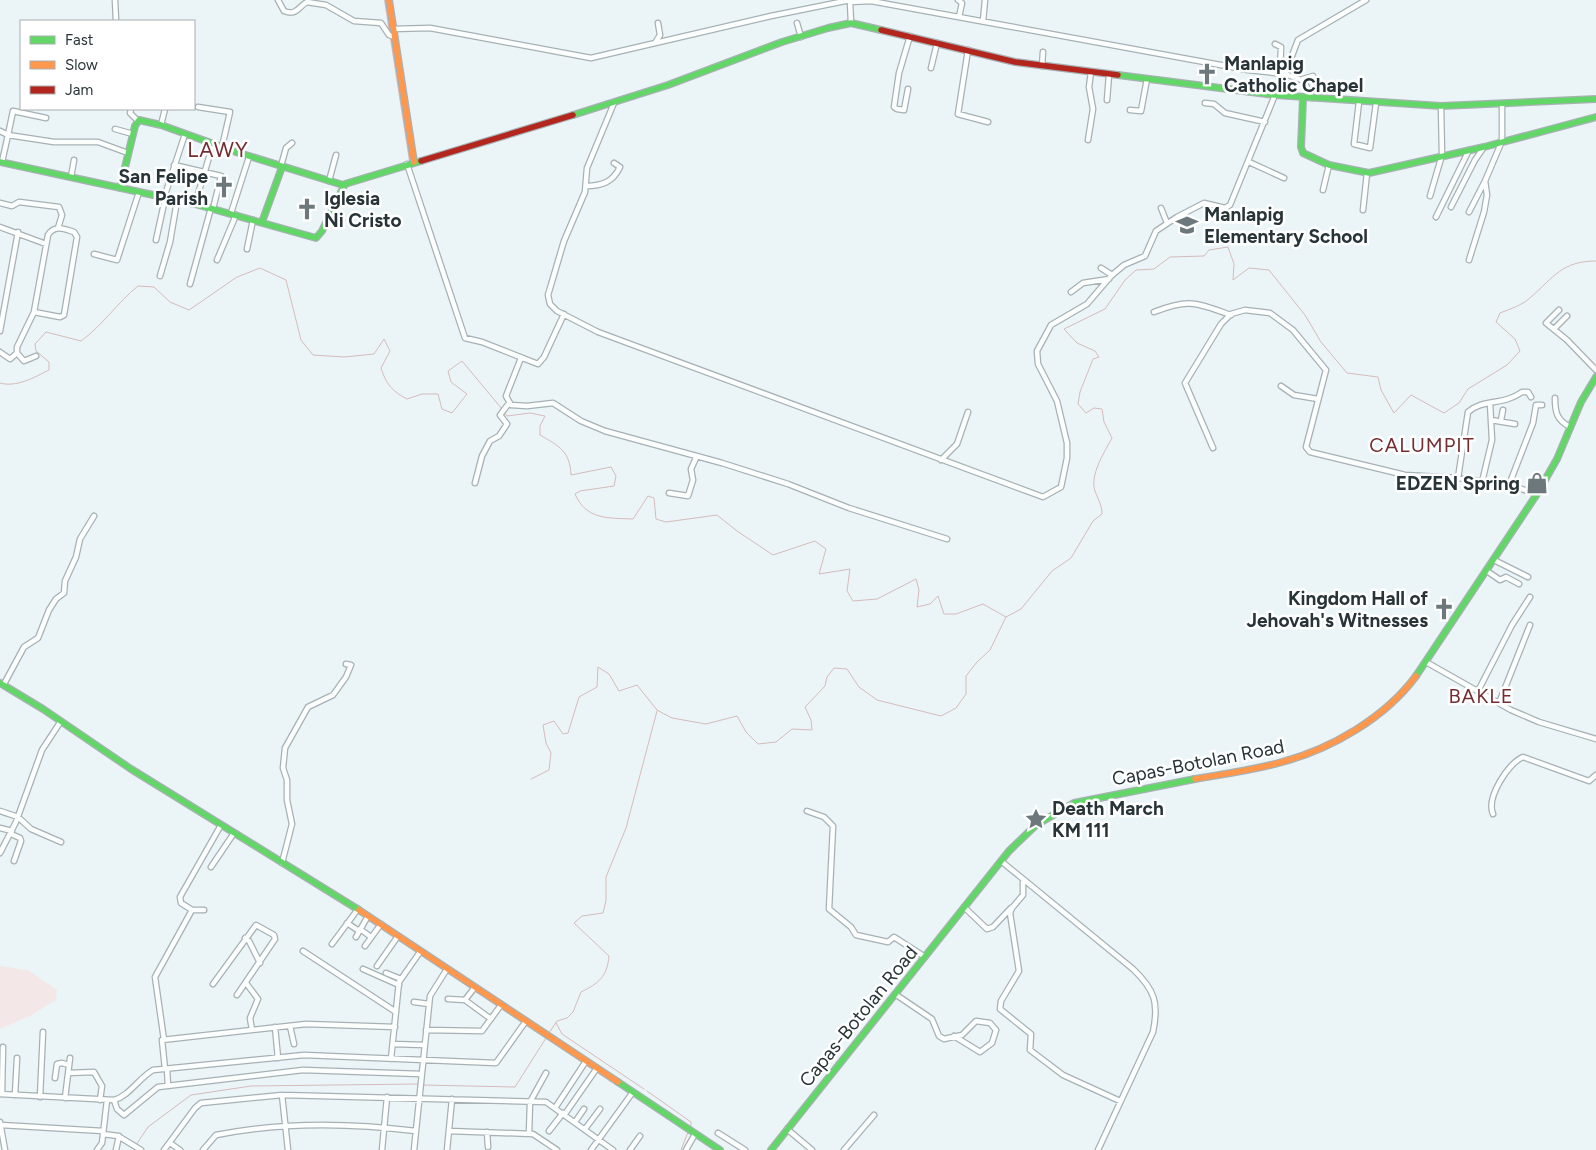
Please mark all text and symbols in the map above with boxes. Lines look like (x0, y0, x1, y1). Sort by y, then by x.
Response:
legend (20, 20, 195, 110)
text: Fast (65, 31, 94, 49)
place label: Manlapig Catholic Chapel (1224, 52, 1363, 97)
text: Slow (65, 56, 98, 74)
church icon: Manlapig Catholic Chapel (1194, 61, 1220, 87)
text: Jam (65, 81, 93, 99)
district label: LAWY (187, 137, 249, 162)
place label: San Felipe Parish (119, 165, 208, 210)
church icon: San Felipe Parish (211, 174, 237, 200)
place label: Iglesia Ni Cristo (324, 187, 402, 232)
church icon: Iglesia Ni Cristo (294, 196, 320, 222)
place label: Manlapig Elementary School (1204, 203, 1368, 248)
school or university icon: Manlapig Elementary School (1174, 212, 1200, 238)
district label: CALUMPIT (1369, 433, 1475, 457)
shop icon: EDZEN Spring (1524, 470, 1550, 496)
place label: EDZEN Spring (1396, 472, 1520, 495)
place label: Kingdom Hall of Jehovah's Witnesses (1247, 587, 1429, 632)
church icon: Kingdom Hall of Jehovah's Witnesses (1431, 596, 1457, 622)
district label: BAKLE (1448, 684, 1514, 708)
street label: Capas-Botolan Road (1110, 735, 1286, 790)
place label: Death March KM 111 (1052, 797, 1164, 842)
place icon: Death March KM 111 (1023, 806, 1049, 832)
street label: Capas-Botolan Road (794, 941, 922, 1091)

